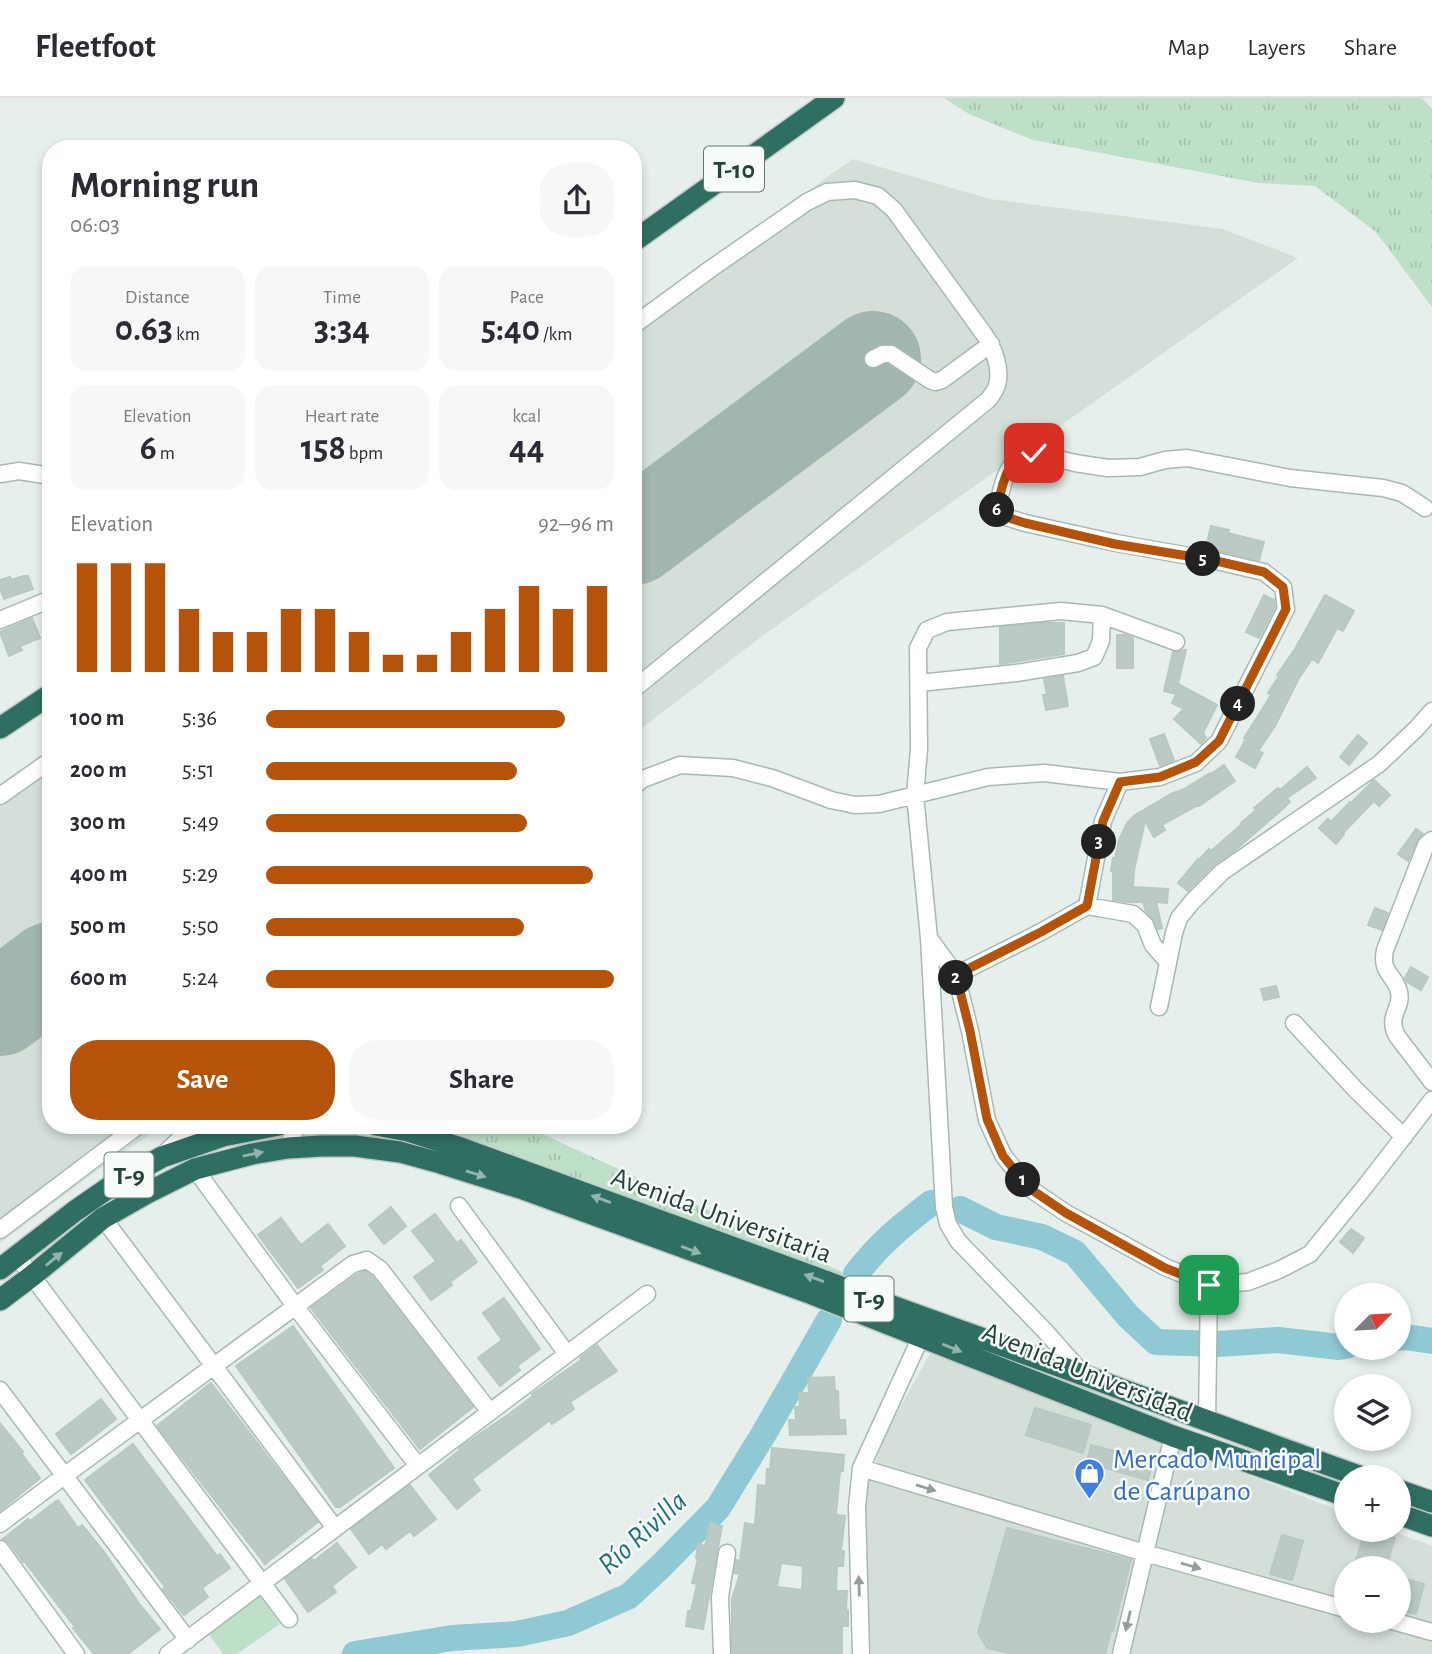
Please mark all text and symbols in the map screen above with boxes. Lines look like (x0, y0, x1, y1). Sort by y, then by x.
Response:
text: Fleetfoot (35, 31, 156, 64)
text: Map (1167, 36, 1209, 60)
text: Layers (1247, 36, 1306, 60)
text: Share (1344, 36, 1397, 60)
road number: T-10 (704, 146, 764, 192)
button: share (540, 163, 614, 237)
text: Morning run (70, 167, 259, 205)
text: 06:03 (70, 214, 120, 237)
text: Distance (125, 288, 190, 307)
text: Time (323, 288, 361, 307)
text: Pace (510, 288, 544, 307)
text: 0.63 (115, 312, 173, 347)
text: 3:34 (314, 312, 370, 347)
text: 5:40 (481, 312, 540, 347)
text: km (173, 325, 200, 344)
text: /km (540, 325, 572, 344)
text: Elevation (123, 407, 192, 426)
text: Heart rate (305, 407, 379, 426)
text: kcal (512, 407, 541, 426)
pin (1004, 423, 1064, 483)
text: 6 (140, 431, 157, 466)
text: 158 (301, 431, 346, 466)
text: 44 (509, 431, 544, 466)
icon: check (1015, 434, 1053, 472)
text: m (157, 444, 175, 463)
text: bpm (346, 444, 383, 463)
pin: 6 (979, 492, 1014, 528)
text: 6 (992, 500, 1001, 519)
text: Elevation (70, 513, 153, 536)
text: 92–96 m (538, 513, 614, 536)
pin: 5 (1186, 542, 1220, 576)
text: 5 (1198, 549, 1207, 568)
pin: 4 (1220, 686, 1256, 722)
text: 4 (1233, 694, 1242, 713)
text: 100 m (70, 707, 124, 730)
text: 5:36 (182, 707, 217, 730)
text: 200 m (70, 759, 127, 782)
text: 5:51 (182, 759, 214, 782)
text: 300 m (70, 811, 126, 834)
text: 5:49 (182, 811, 219, 834)
pin: 3 (1082, 824, 1116, 860)
text: 3 (1094, 832, 1103, 851)
text: 400 m (70, 863, 128, 886)
text: 5:29 (182, 863, 218, 886)
text: 500 m (70, 915, 126, 938)
text: 5:50 (182, 915, 219, 938)
pin: 2 (939, 960, 974, 996)
text: 600 m (70, 967, 127, 990)
text: 5:24 (182, 967, 218, 990)
text: 2 (951, 968, 960, 987)
button: Save (70, 1040, 335, 1120)
button: Share (349, 1040, 614, 1120)
one-way arrow (242, 1149, 264, 1160)
road number: T-9 (104, 1152, 154, 1198)
pin: 1 (1006, 1162, 1040, 1198)
street label: Avenida Universitaria (607, 1163, 835, 1269)
one-way arrow (466, 1169, 487, 1180)
text: 1 (1019, 1170, 1026, 1189)
one-way arrow (590, 1194, 611, 1205)
one-way arrow (680, 1244, 701, 1255)
one-way arrow (45, 1251, 63, 1266)
pin (1179, 1255, 1239, 1315)
icon: arrive (1190, 1266, 1228, 1304)
one-way arrow (804, 1272, 825, 1283)
road number: T-9 (844, 1276, 894, 1322)
north arrow (1334, 1283, 1410, 1360)
map controls (1334, 1283, 1411, 1633)
street label: Avenida Universidad (978, 1318, 1196, 1428)
one-way arrow (942, 1342, 963, 1353)
button: layers (1334, 1374, 1411, 1451)
place label: Mercado Municipal de Carúpano (1113, 1446, 1321, 1506)
shop icon: Mercado Municipal de Carúpano (1073, 1457, 1107, 1501)
button: + (1334, 1465, 1411, 1542)
one-way arrow (916, 1483, 937, 1493)
water label: Río Rivilla (592, 1485, 693, 1580)
button: − (1334, 1556, 1411, 1633)
one-way arrow (1181, 1561, 1202, 1571)
one-way arrow (853, 1575, 865, 1597)
one-way arrow (1122, 1611, 1133, 1633)

